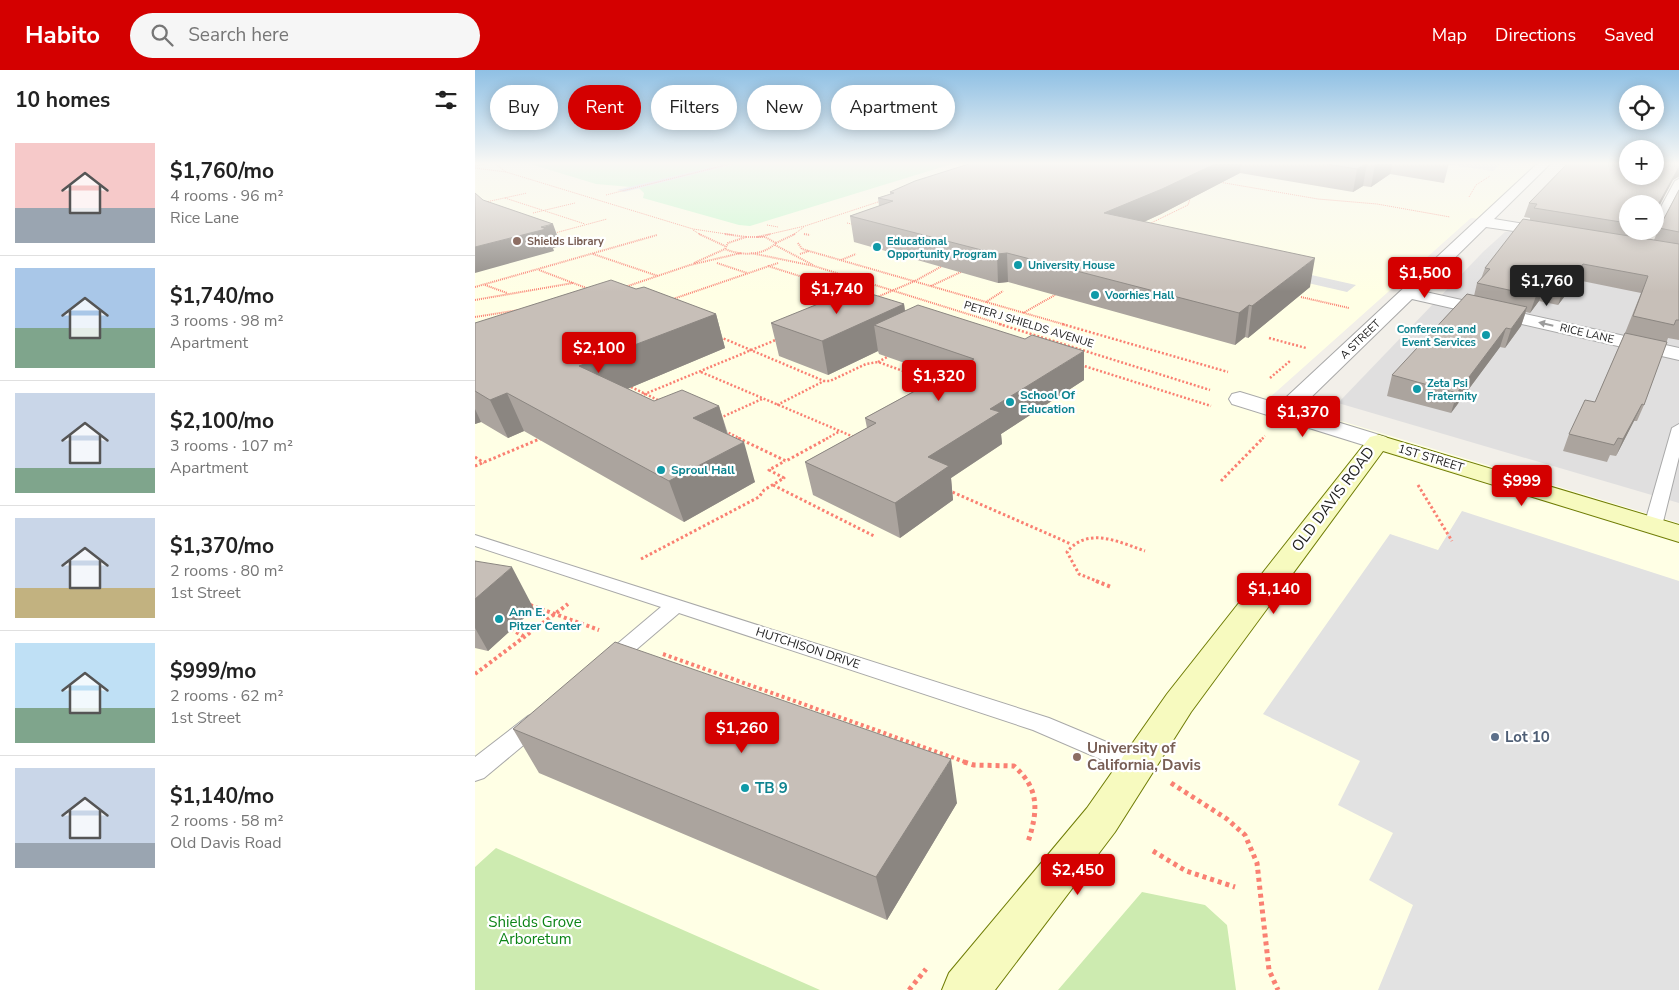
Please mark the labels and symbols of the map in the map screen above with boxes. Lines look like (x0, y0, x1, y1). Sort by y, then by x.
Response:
place label: Shields Library (527, 234, 604, 249)
place label: Educational Opportunity Program (887, 234, 997, 262)
marker: Shields Library (511, 235, 523, 247)
marker: Educational Opportunity Program (871, 241, 883, 253)
pin: $1,500 (1384, 256, 1466, 299)
place label: University House (1028, 258, 1115, 273)
marker: University House (1012, 259, 1024, 271)
pin: $1,760 (1506, 264, 1588, 307)
pin: $1,740 (796, 272, 878, 315)
place label: Voorhies Hall (1104, 288, 1175, 303)
marker: Voorhies Hall (1089, 289, 1101, 301)
street label: PETER J SHIELDS AVENUE (962, 298, 1096, 351)
street label: A STREET (1337, 316, 1384, 362)
one-way arrow (1539, 320, 1554, 328)
street label: RICE LANE (1558, 320, 1615, 347)
place label: Conference and Event Services (1397, 322, 1476, 350)
marker: Conference and Event Services (1480, 329, 1492, 341)
pin: $2,100 (558, 332, 640, 374)
pin: $1,320 (898, 360, 980, 402)
place label: Zeta Psi Fraternity (1427, 376, 1477, 404)
marker: Zeta Psi Fraternity (1411, 383, 1423, 395)
place label: School Of Education (1020, 387, 1076, 417)
marker: School Of Education (1004, 396, 1016, 408)
pin: $1,370 (1262, 396, 1344, 438)
street label: 1ST STREET (1396, 440, 1467, 476)
street label: OLD DAVIS ROAD (1287, 443, 1379, 555)
place label: Sproul Hall (671, 462, 735, 478)
marker: Sproul Hall (655, 464, 667, 476)
pin: $999 (1492, 464, 1552, 507)
pin: $1,140 (1233, 572, 1315, 615)
place label: Ann E. Pitzer Center (509, 604, 582, 634)
marker: Ann E. Pitzer Center (493, 613, 505, 625)
street label: HUTCHISON DRIVE (754, 624, 862, 672)
pin: $1,260 (701, 712, 783, 754)
place label: Lot 10 (1505, 727, 1550, 747)
marker: Lot 10 (1489, 731, 1501, 743)
place label: University of California, Davis (1087, 738, 1201, 775)
marker: University of California, Davis (1071, 751, 1083, 763)
place label: TB 9 (755, 778, 788, 798)
marker: TB 9 (739, 782, 751, 794)
pin: $2,450 (1037, 854, 1119, 896)
park label: Shields Grove Arboretum (488, 912, 582, 949)

